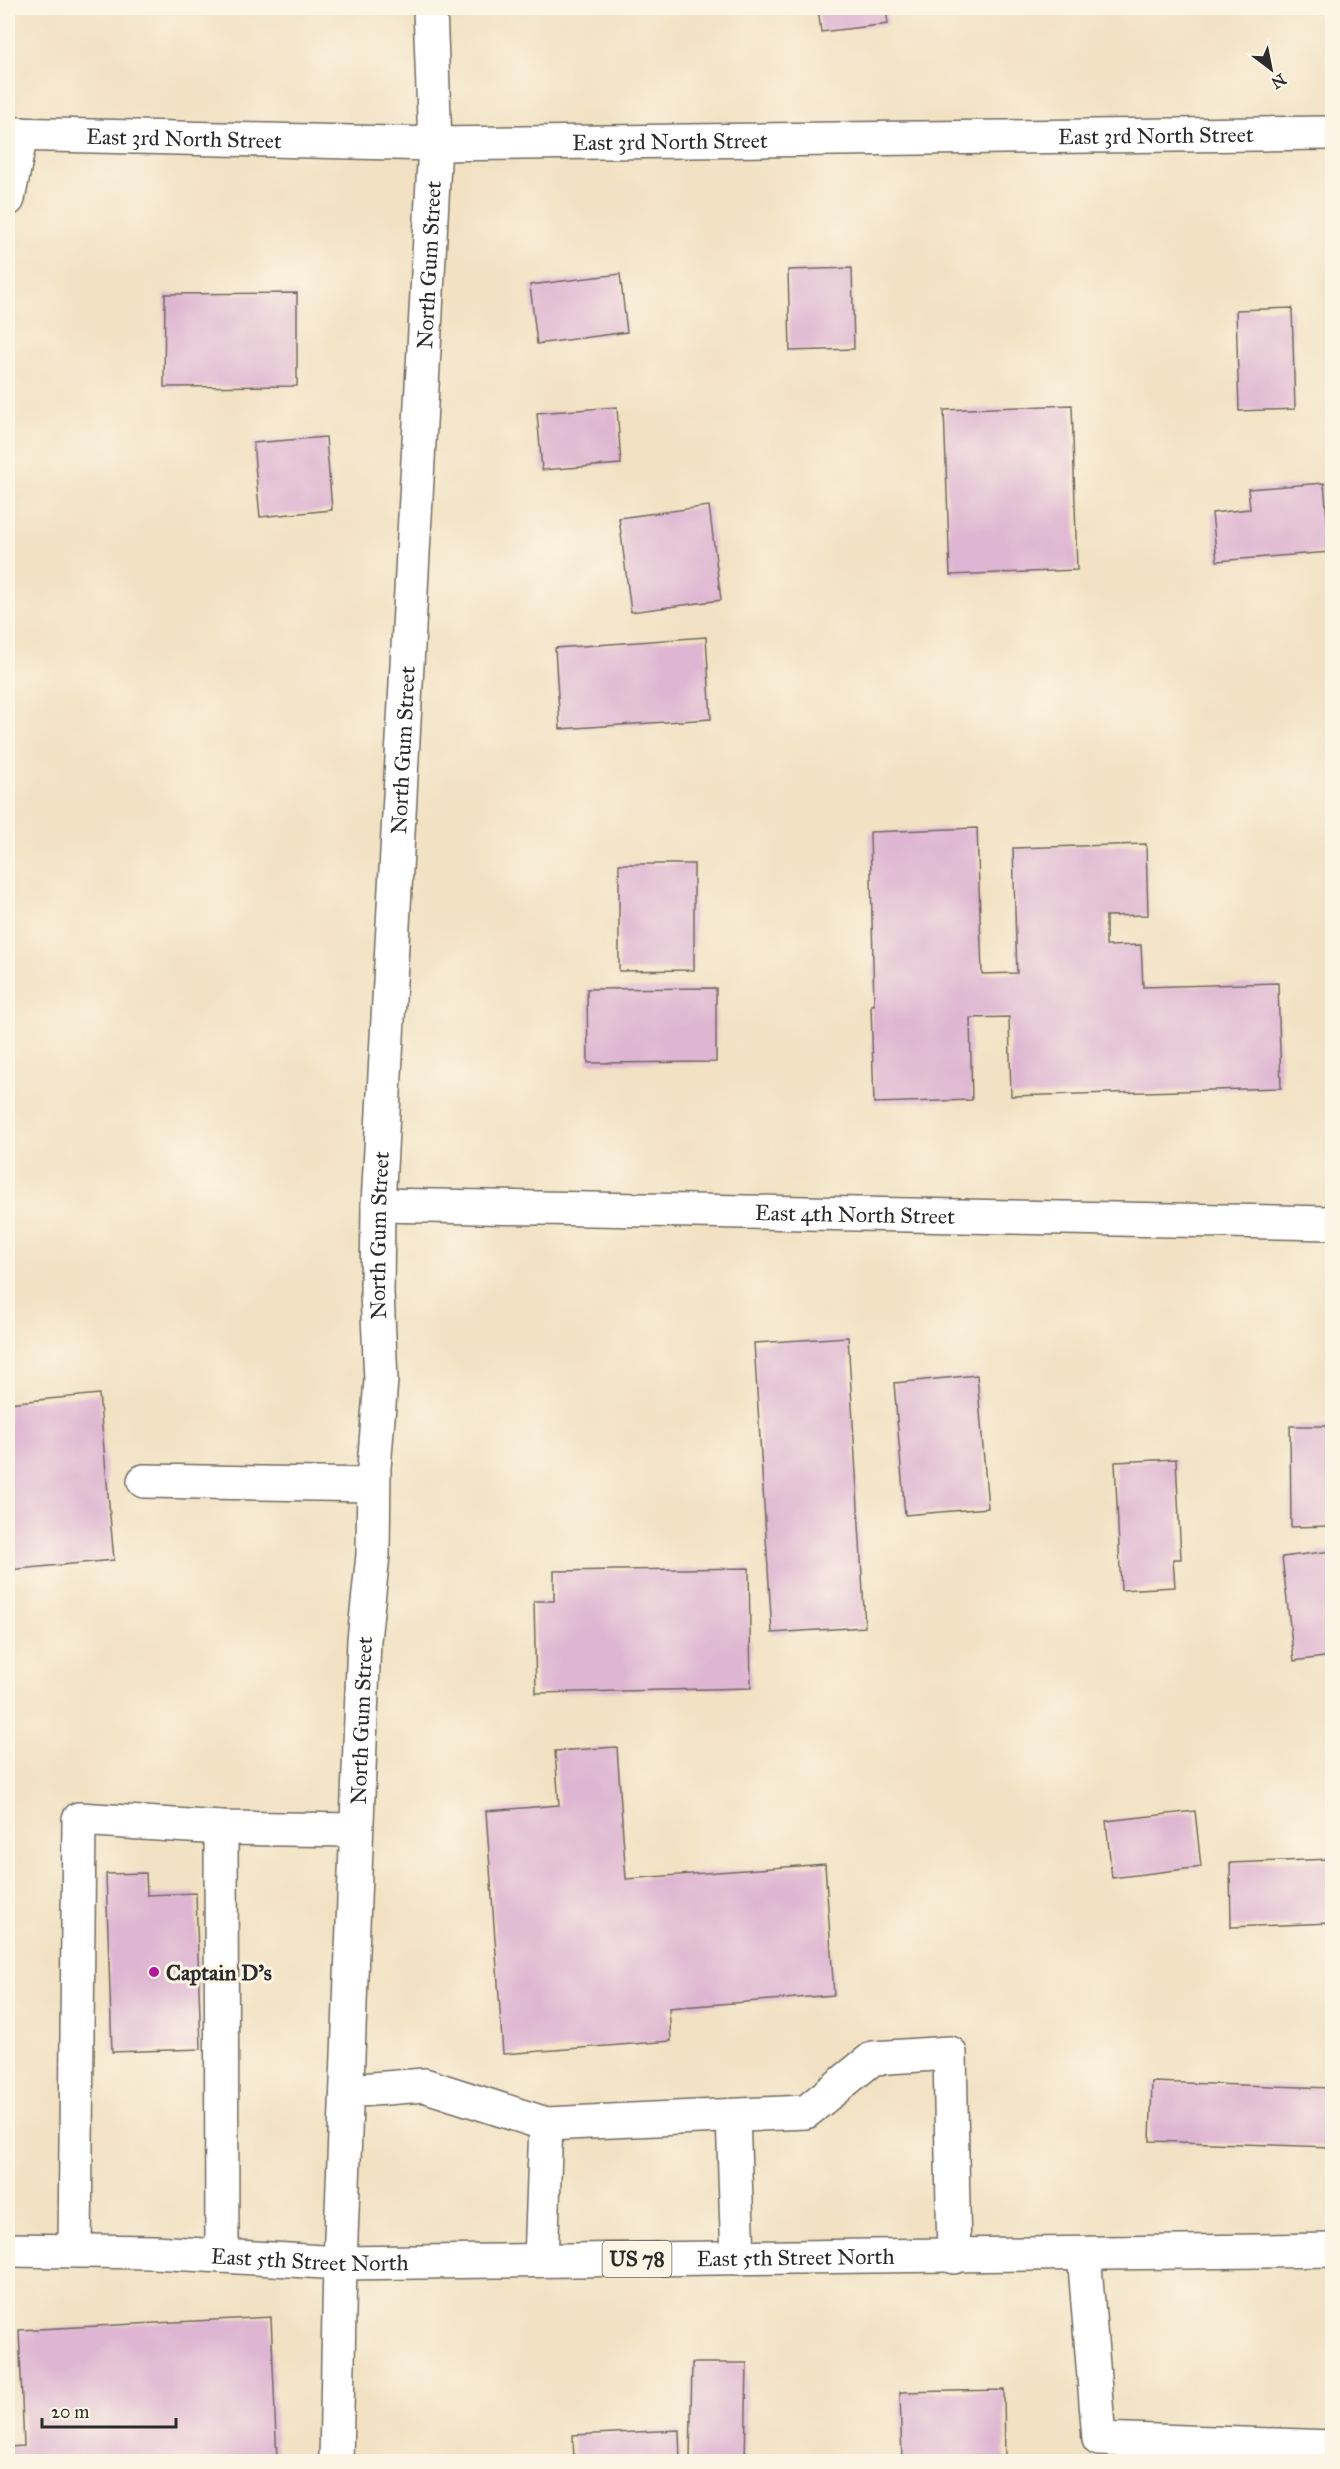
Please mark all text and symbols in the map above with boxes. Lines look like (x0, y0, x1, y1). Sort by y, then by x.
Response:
north arrow (1241, 39, 1301, 99)
text: N (1268, 70, 1289, 93)
street label: East 3rd North Street (1058, 120, 1254, 150)
street label: East 3rd North Street (86, 122, 282, 154)
street label: East 3rd North Street (572, 126, 768, 156)
street label: North Gum Street (411, 180, 447, 349)
street label: North Gum Street (384, 665, 420, 835)
street label: North Gum Street (363, 1150, 394, 1320)
street label: East 4th North Street (755, 1199, 955, 1229)
street label: North Gum Street (344, 1636, 378, 1805)
place label: Captain D's (166, 1959, 272, 1986)
marker: Captain D's (147, 1965, 161, 1979)
road number: US 78 (602, 2241, 672, 2277)
street label: East 5th Street North (210, 2242, 409, 2277)
street label: East 5th Street North (697, 2242, 895, 2272)
scale bar (42, 2391, 176, 2429)
text: 20 m (51, 2401, 89, 2423)

